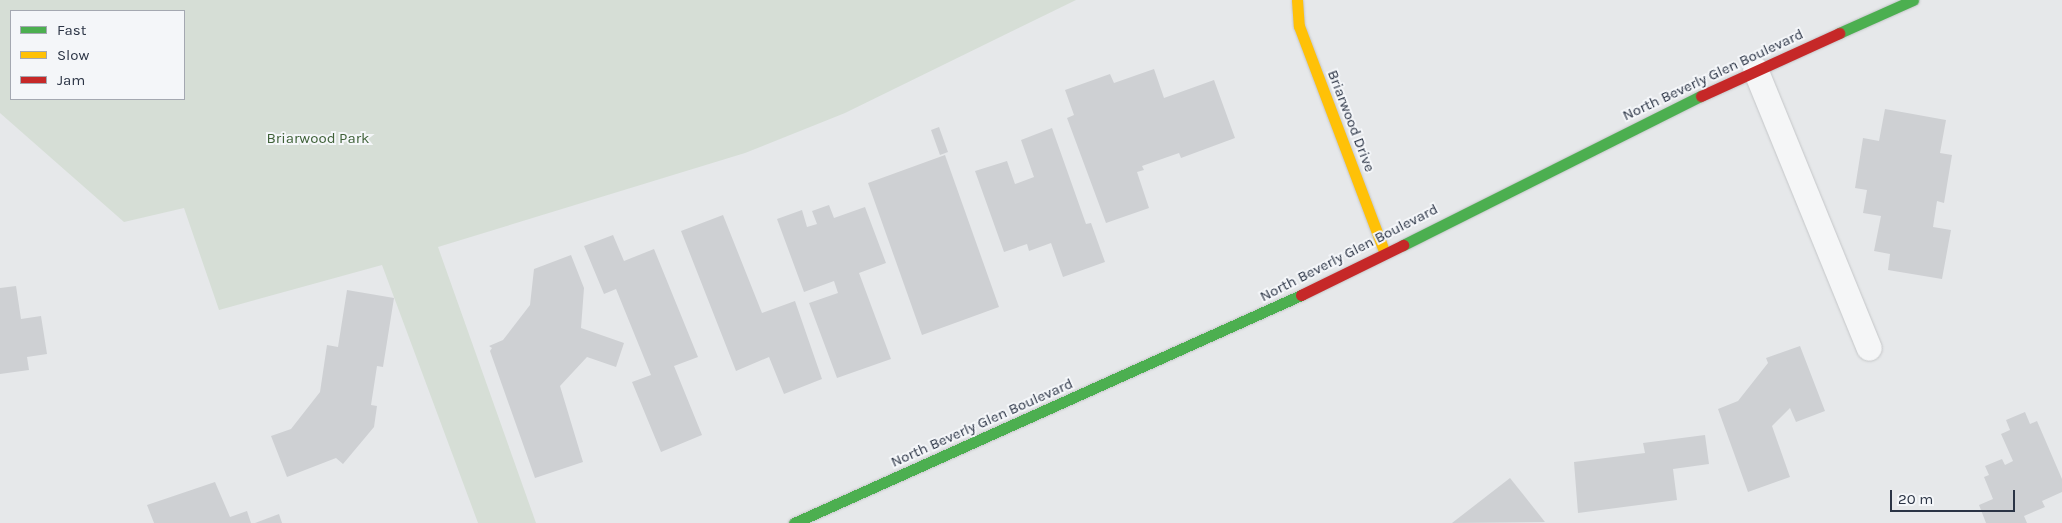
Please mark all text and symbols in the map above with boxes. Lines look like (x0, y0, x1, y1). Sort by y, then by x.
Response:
legend (10, 10, 185, 100)
text: Fast (57, 21, 86, 39)
street label: North Beverly Glen Boulevard (1620, 25, 1806, 125)
text: Slow (57, 46, 89, 64)
street label: Briarwood Drive (1323, 68, 1379, 174)
text: Jam (57, 71, 85, 89)
park label: Briarwood Park (266, 130, 370, 148)
street label: North Beverly Glen Boulevard (1257, 200, 1441, 306)
street label: North Beverly Glen Boulevard (888, 375, 1076, 471)
scale bar (1892, 480, 2017, 512)
text: 20 m (1898, 490, 1933, 508)

